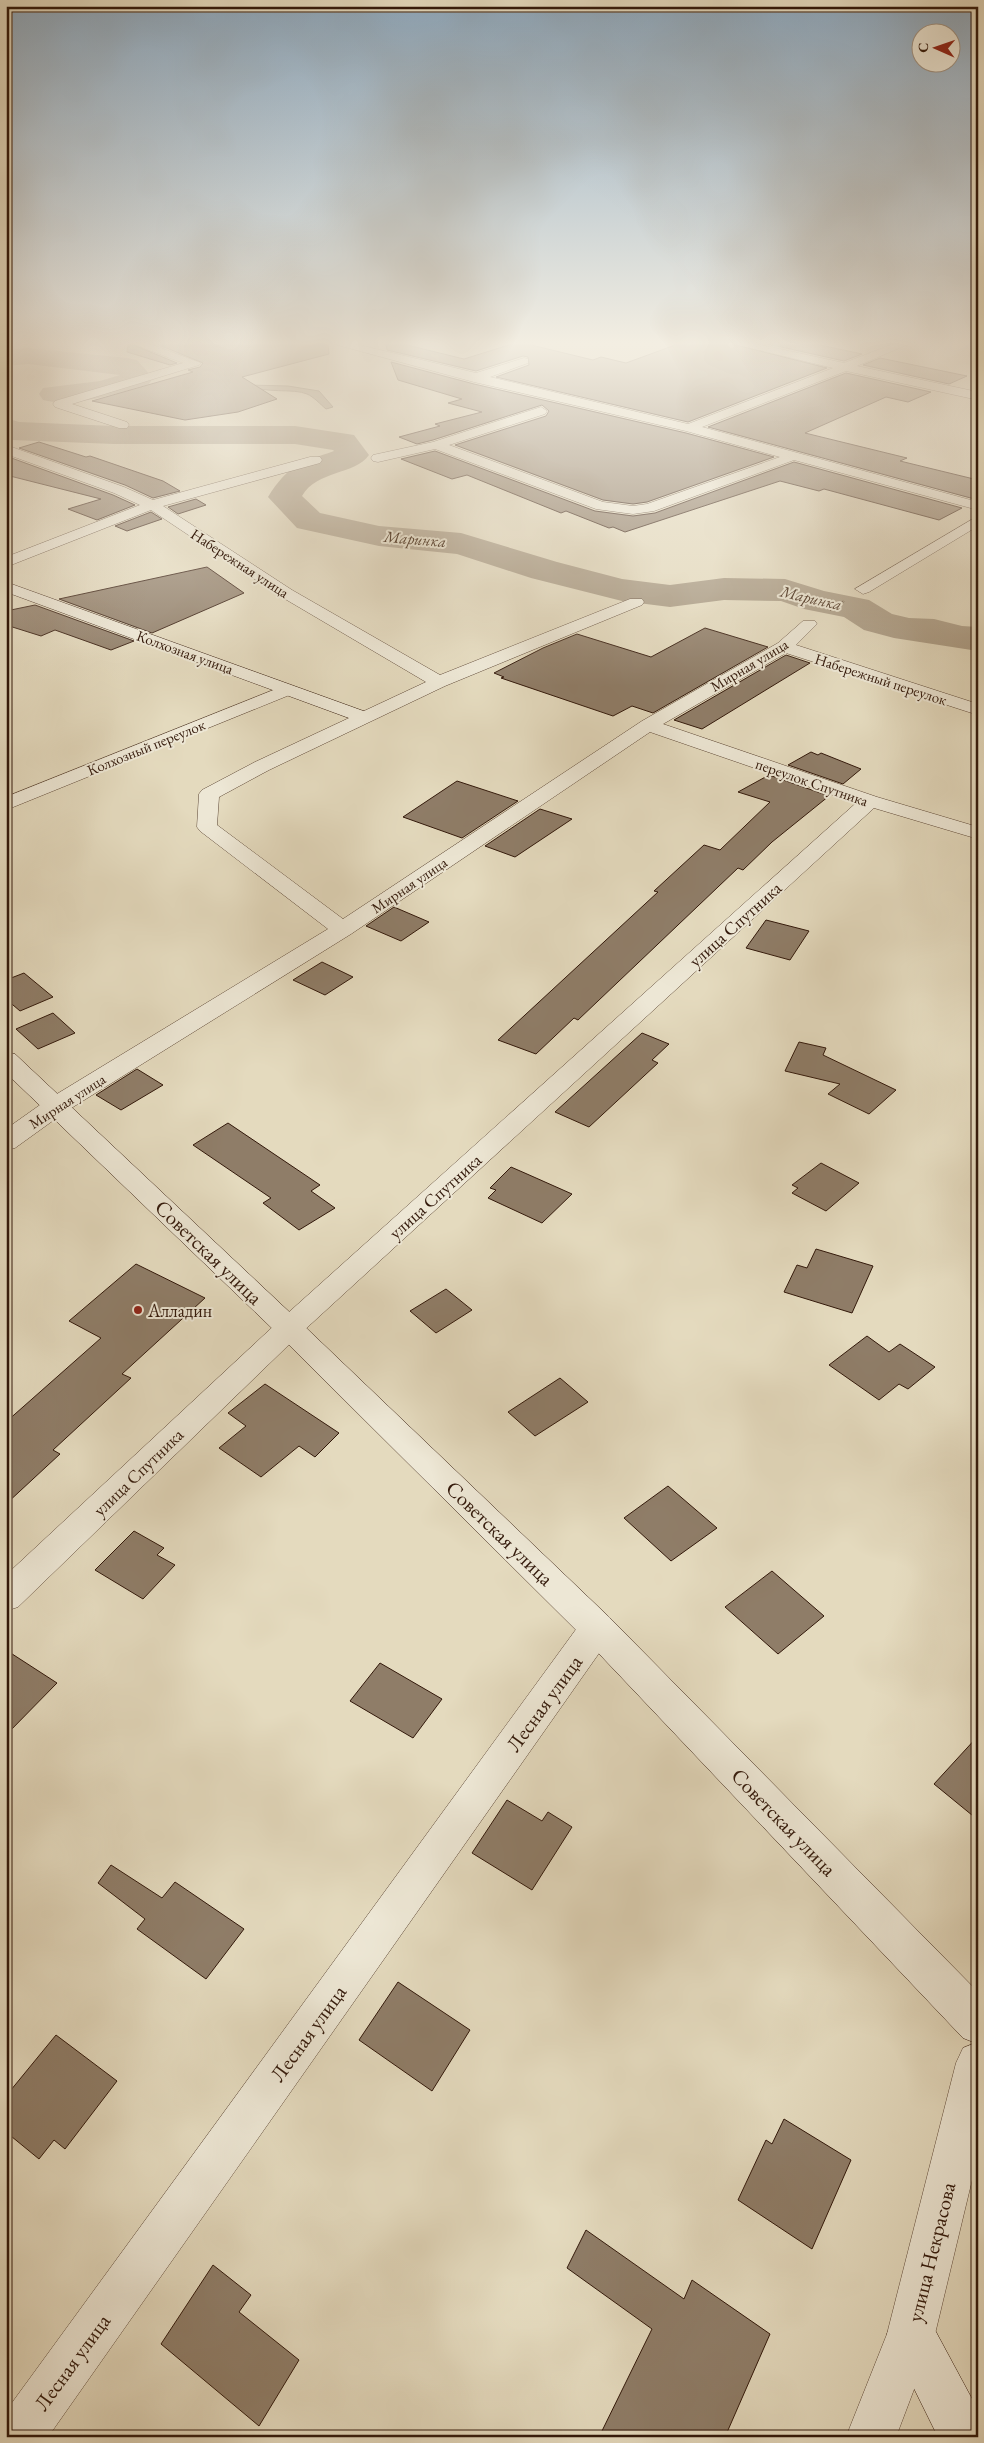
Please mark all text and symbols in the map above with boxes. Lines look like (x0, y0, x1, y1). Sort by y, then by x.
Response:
north arrow (912, 22, 962, 72)
text: С (914, 42, 932, 53)
street label: Набережная улица (187, 524, 293, 602)
water label: Маринка (382, 526, 447, 552)
water label: Маринка (777, 581, 844, 615)
street label: Колхозная улица (134, 626, 236, 678)
street label: Мирная улица (706, 634, 792, 696)
street label: Набережный переулок (813, 649, 949, 709)
street label: Колхозный переулок (84, 715, 208, 779)
street label: переулок Спутника (753, 754, 871, 810)
street label: Мирная улица (367, 853, 451, 917)
street label: улица Спутника (684, 876, 787, 972)
street label: Мирная улица (25, 1069, 109, 1133)
street label: улица Спутника (384, 1148, 487, 1244)
street label: Советская улица (149, 1194, 269, 1311)
place label: Алладин (147, 1299, 212, 1322)
marker: Алладин (132, 1304, 144, 1316)
street label: улица Спутника (88, 1422, 189, 1521)
street label: Советская улица (440, 1475, 560, 1592)
street label: Лесная улица (500, 1649, 589, 1757)
street label: Советская улица (726, 1762, 843, 1882)
street label: Лесная улица (264, 1979, 353, 2087)
street label: улица Некрасова (901, 2179, 962, 2325)
street label: Лесная улица (28, 2308, 117, 2416)

